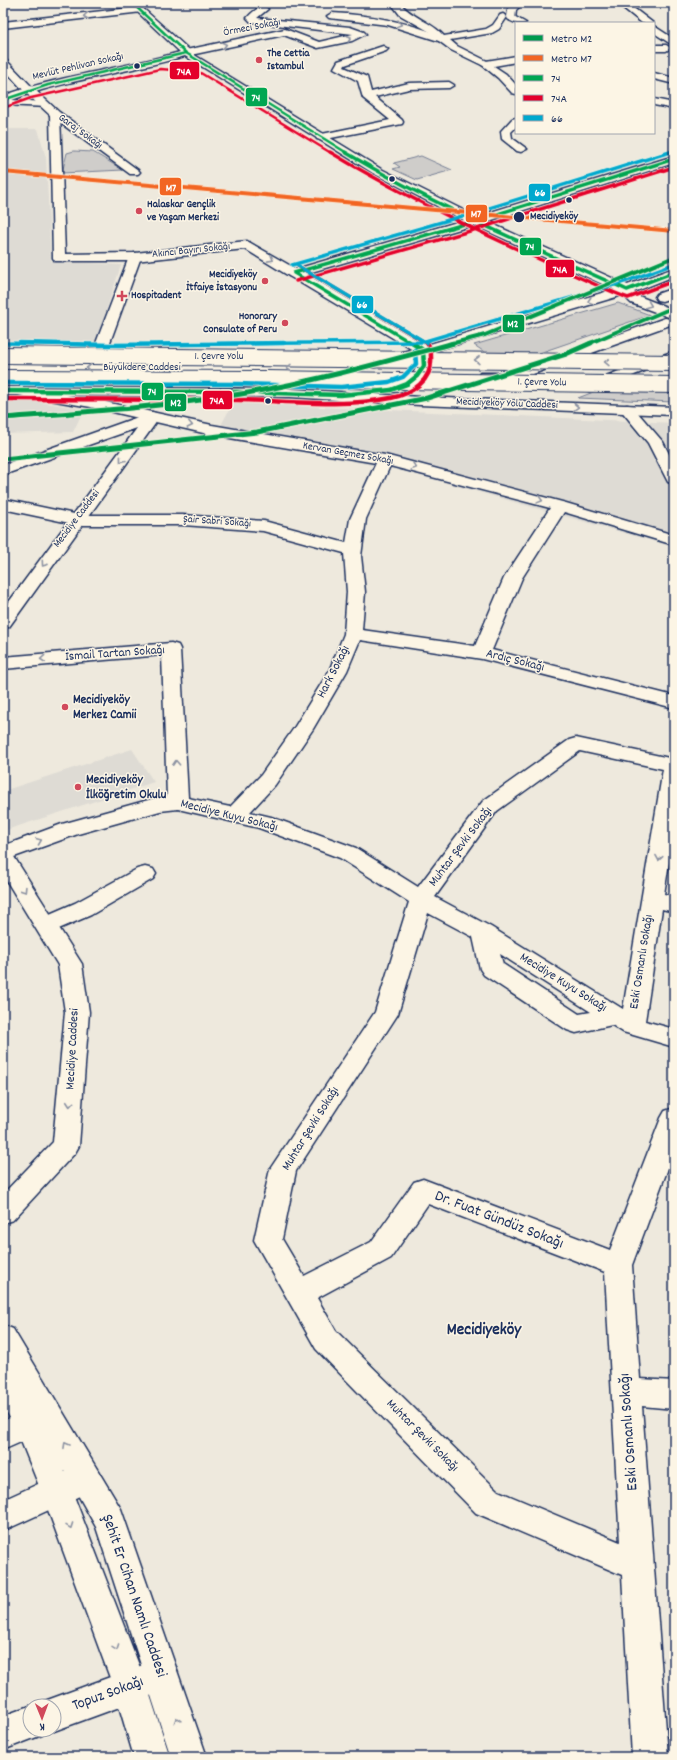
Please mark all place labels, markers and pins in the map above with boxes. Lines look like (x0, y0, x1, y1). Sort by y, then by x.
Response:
place label: The Cettia Istambul (267, 46, 310, 75)
marker: The Cettia Istambul (254, 55, 264, 65)
unlabelled marker (132, 61, 142, 71)
unlabelled marker (387, 174, 397, 184)
unlabelled marker (564, 195, 574, 205)
place label: Halaskar Gençlik ve Yaşam Merkezi (147, 197, 219, 226)
marker: Halaskar Gençlik ve Yaşam Merkezi (134, 206, 144, 216)
place label: Mecidiyeköy (530, 209, 579, 225)
marker: Mecidiyeköy (512, 210, 526, 224)
place label: Mecidiyeköy İtfaiye İstasyonu (186, 267, 258, 296)
marker: Mecidiyeköy İtfaiye İstasyonu (260, 276, 270, 286)
place label: Hospitadent (131, 288, 183, 304)
marker: Hospitadent (116, 290, 128, 302)
place label: Honorary Consulate of Peru (203, 309, 278, 338)
marker: Honorary Consulate of Peru (280, 318, 290, 328)
unlabelled marker (263, 396, 273, 406)
place label: Mecidiyeköy Merkez Camii (73, 691, 137, 725)
marker: Mecidiyeköy Merkez Camii (60, 702, 70, 712)
place label: Mecidiyeköy İlköğretim Okulu (86, 771, 167, 805)
marker: Mecidiyeköy İlköğretim Okulu (73, 782, 83, 792)

